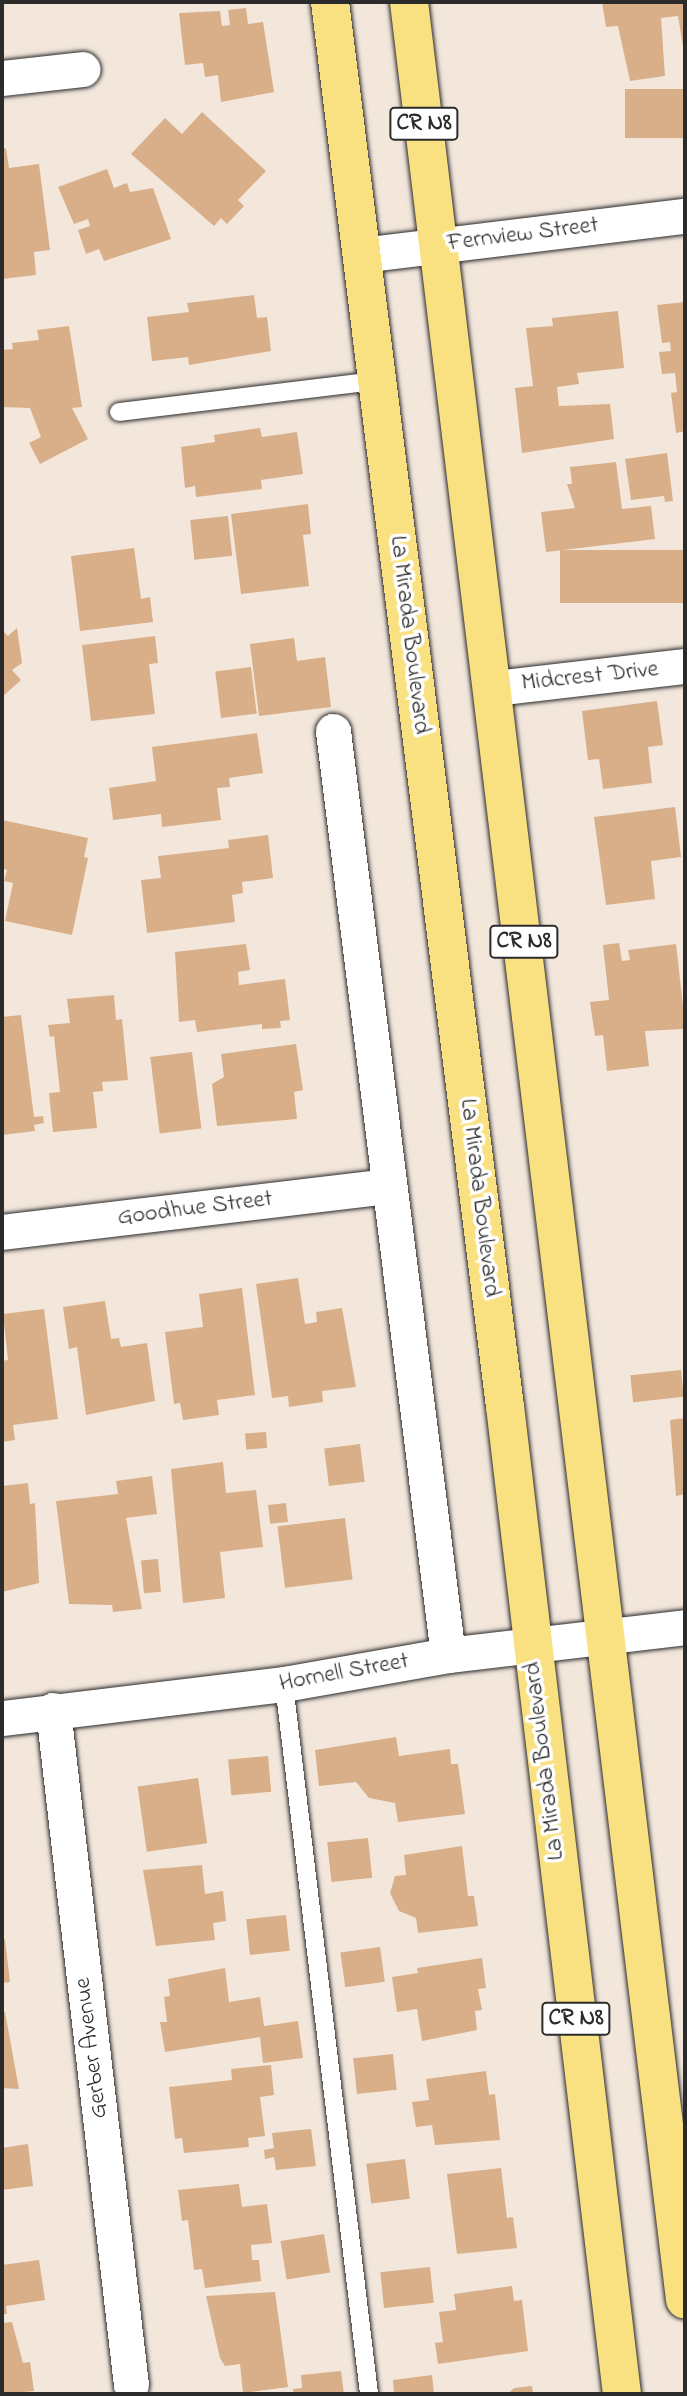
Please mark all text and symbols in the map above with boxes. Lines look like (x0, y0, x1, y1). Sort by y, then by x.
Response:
road number: CR N8 (389, 105, 459, 144)
street label: Fernview Street (446, 211, 600, 259)
street label: La Mirada Boulevard (383, 534, 435, 736)
street label: Midcrest Drive (520, 655, 660, 699)
road number: CR N8 (489, 923, 559, 962)
street label: La Mirada Boulevard (453, 1097, 505, 1299)
street label: Goodhue Street (116, 1185, 274, 1233)
street label: Hornell Street (277, 1647, 411, 1699)
street label: La Mirada Boulevard (519, 1660, 571, 1862)
street label: Gerber Avenue (69, 1976, 115, 2120)
road number: CR N8 (541, 2000, 611, 2038)

